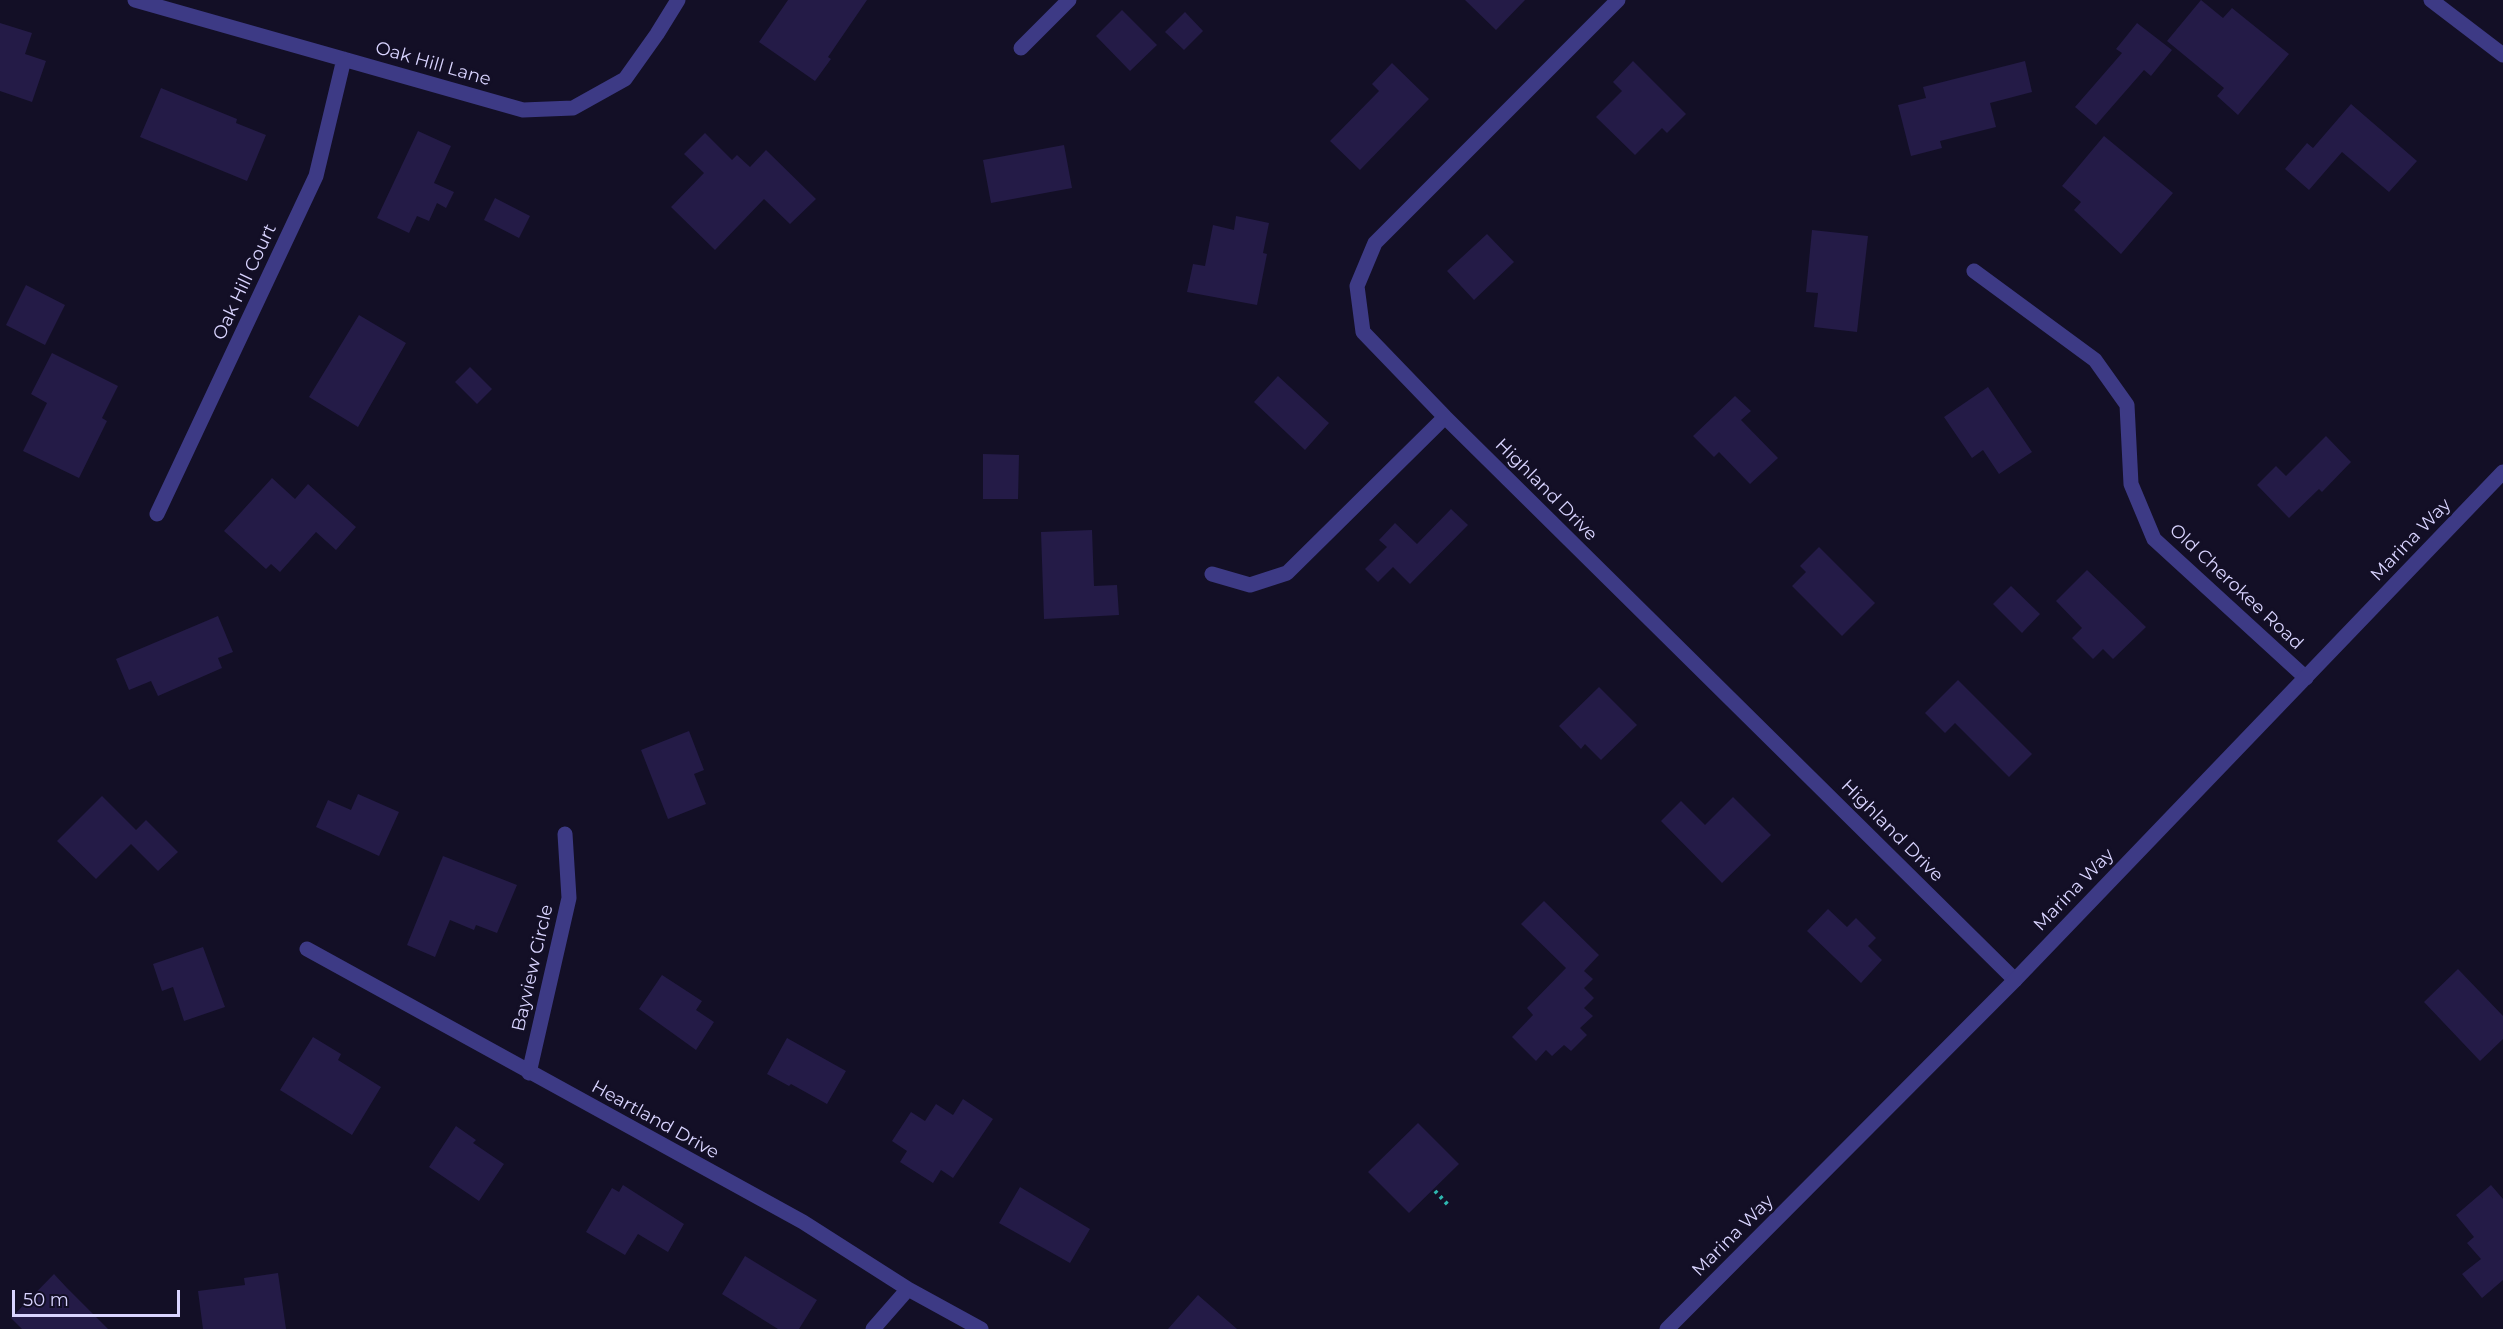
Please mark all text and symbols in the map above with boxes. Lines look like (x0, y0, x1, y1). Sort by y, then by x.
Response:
street label: Oak Hill Lane (373, 37, 493, 91)
street label: Oak Hill Court (209, 221, 281, 343)
street label: Highland Drive (1490, 434, 1602, 546)
street label: Marina Way (2366, 494, 2456, 586)
street label: Old Cherokee Road (2165, 519, 2307, 655)
street label: Highland Drive (1836, 775, 1948, 887)
street label: Marina Way (2029, 844, 2119, 936)
street label: Bayview Circle (508, 902, 558, 1034)
street label: Heartland Drive (588, 1076, 722, 1164)
street label: Marina Way (1688, 1191, 1778, 1281)
scale bar (15, 1278, 183, 1316)
text: 50 m (23, 1289, 69, 1311)

